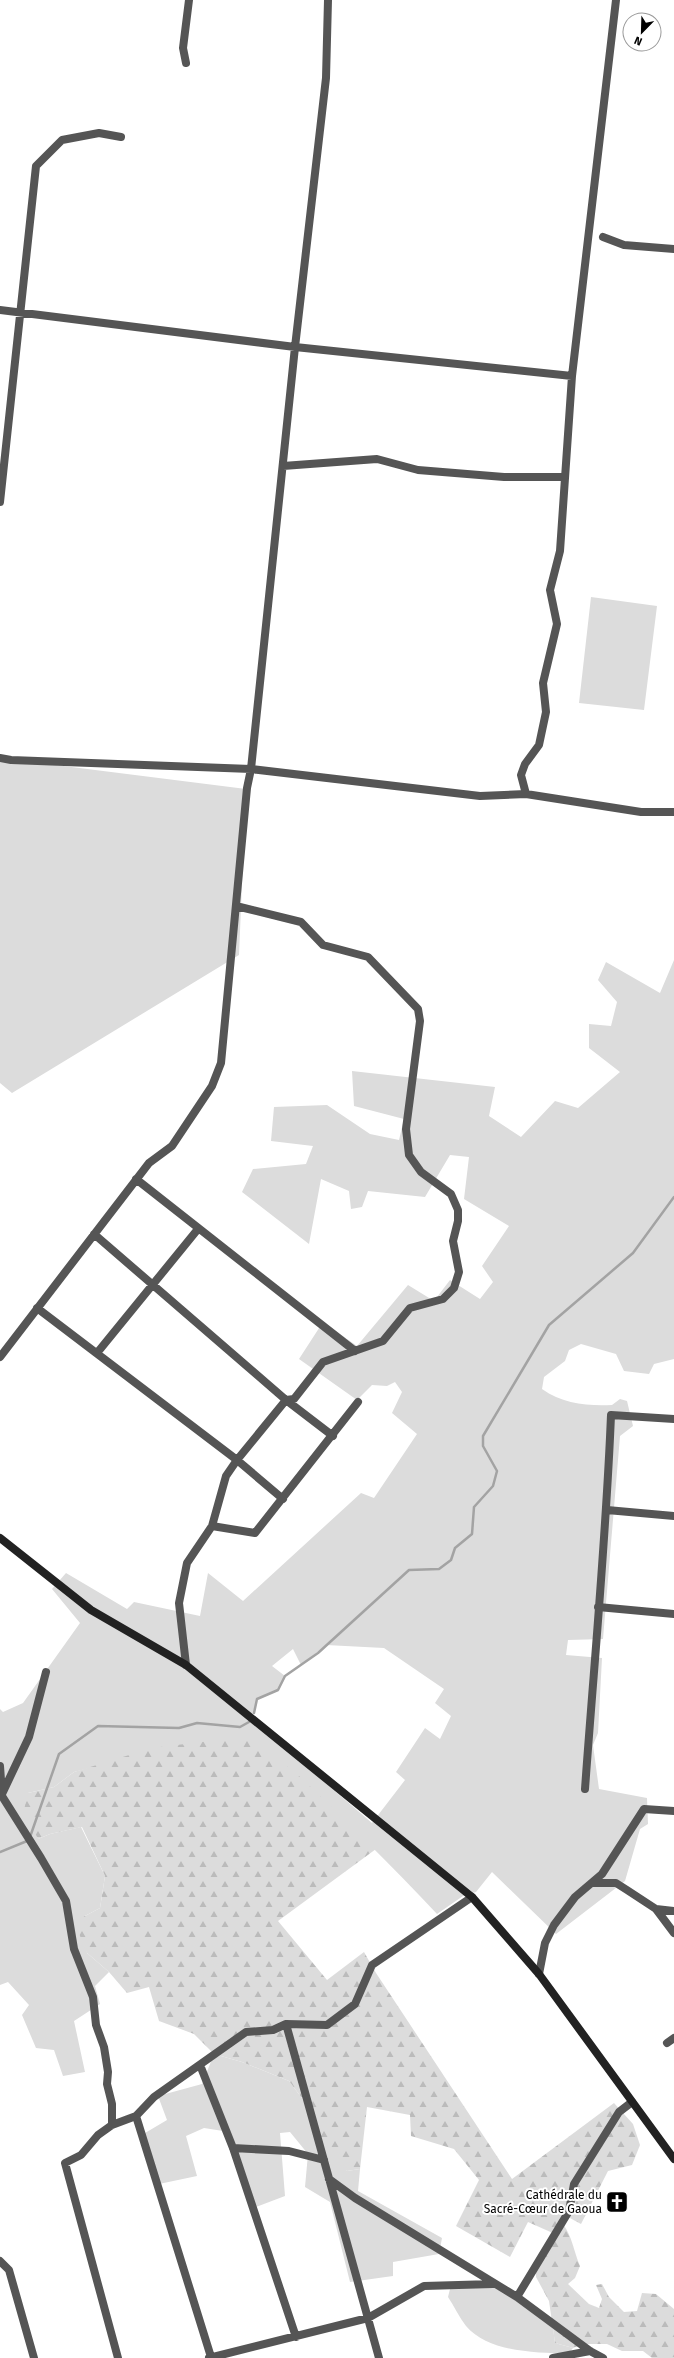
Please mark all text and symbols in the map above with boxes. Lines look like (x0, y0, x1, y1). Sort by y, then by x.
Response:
north arrow (622, 12, 662, 52)
text: N (632, 33, 644, 48)
place label: Cathédrale du Sacré-Cœur de Gaoua (484, 2188, 602, 2216)
church icon: Cathédrale du Sacré-Cœur de Gaoua (604, 2189, 630, 2215)

